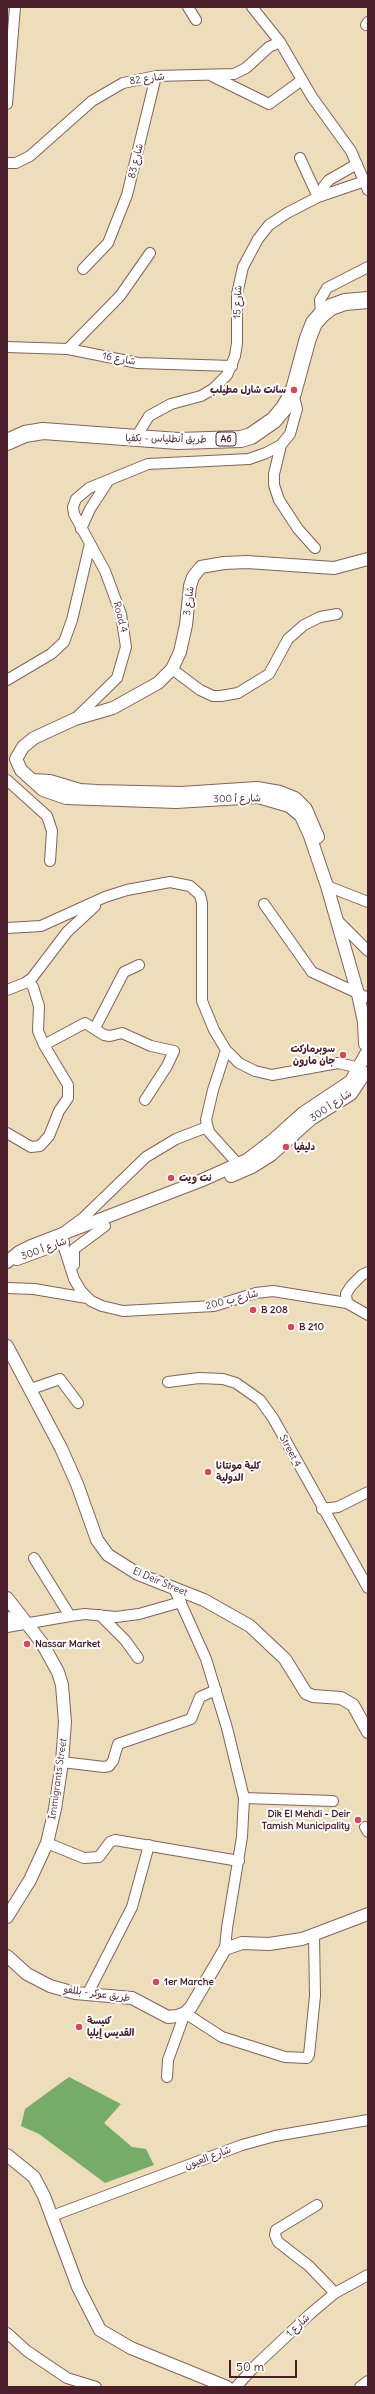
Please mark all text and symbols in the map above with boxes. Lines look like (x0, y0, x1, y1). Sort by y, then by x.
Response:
street label: شارع 82 (129, 71, 165, 87)
street label: شارع 83 (126, 142, 146, 180)
street label: شارع 15 (231, 285, 245, 319)
street label: شارع 16 (101, 350, 137, 368)
place label: سانت شارل مطيلب (210, 384, 286, 396)
marker: سانت شارل مطيلب (289, 385, 299, 395)
street label: طريق أنطلياس - بكفيا (125, 432, 207, 446)
road number: A6 (216, 432, 236, 446)
street label: شارع 3 (181, 586, 197, 616)
street label: Road 4 (110, 600, 130, 634)
street label: شارع أ 300 (213, 793, 261, 805)
place label: سوبرماركت جان مارون (291, 1043, 335, 1066)
marker: سوبرماركت جان مارون (338, 1050, 348, 1060)
street label: شارع أ 300 (308, 1088, 354, 1124)
place label: دليفيا (294, 1141, 315, 1153)
marker: دليفيا (281, 1142, 291, 1152)
place label: نت ويت (179, 1172, 212, 1184)
marker: نت ويت (166, 1173, 176, 1183)
street label: شارع أ 300 (20, 1235, 68, 1263)
street label: شارع ب 200 (204, 1288, 260, 1312)
place label: B 208 (261, 1304, 288, 1316)
marker: B 208 (248, 1305, 258, 1315)
place label: B 210 (299, 1321, 324, 1333)
marker: B 210 (286, 1322, 296, 1332)
street label: Street 4 (277, 1433, 303, 1469)
place label: كلية مونتانا الدولية (216, 1460, 261, 1484)
marker: كلية مونتانا الدولية (203, 1467, 213, 1477)
street label: El Deir Street (131, 1565, 189, 1599)
place label: Nassar Market (35, 1638, 100, 1650)
marker: Nassar Market (22, 1639, 32, 1649)
street label: Immigrants Street (46, 1738, 70, 1820)
place label: Dik El Mehdi - Deir Tamish Municipality (262, 1808, 350, 1832)
marker: Dik El Mehdi - Deir Tamish Municipality (353, 1815, 363, 1825)
place label: 1er Marche (164, 1976, 214, 1988)
marker: 1er Marche (151, 1977, 161, 1987)
street label: طريق عوكر - بللفو (63, 1983, 131, 2005)
place label: كنيسة القديس إيليا (87, 2015, 134, 2038)
marker: كنيسة القديس إيليا (74, 2022, 84, 2032)
street label: شارع العيون (183, 2144, 233, 2172)
street label: شارع 1 (284, 2312, 312, 2340)
scale bar (231, 2352, 299, 2378)
text: 50 m (236, 2359, 264, 2374)

